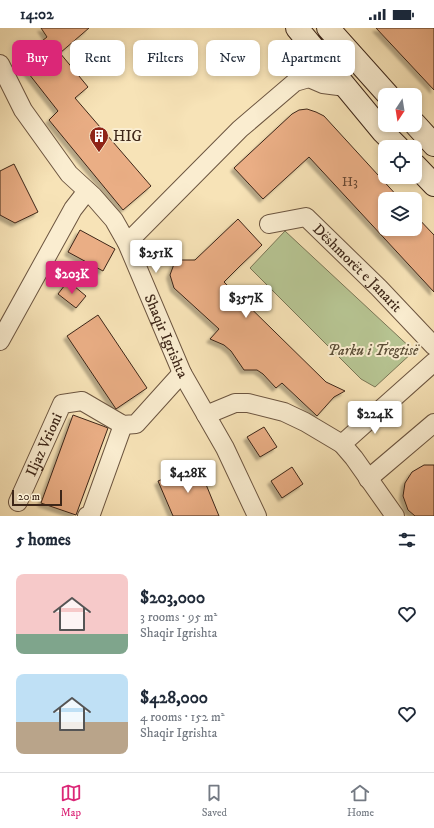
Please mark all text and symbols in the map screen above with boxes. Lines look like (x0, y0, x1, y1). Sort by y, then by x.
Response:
text: 14:02 (20, 5, 54, 24)
chip: Buy (12, 40, 62, 76)
chip: Rent (70, 40, 125, 76)
chip: Filters (133, 40, 198, 76)
chip: New (206, 40, 260, 76)
chip: Apartment (268, 40, 355, 76)
north arrow (378, 88, 422, 132)
map controls (378, 88, 422, 236)
building icon: HIG (88, 125, 110, 153)
place label: HIG (113, 127, 143, 146)
button: locate (378, 140, 422, 184)
house number: H3 (342, 174, 358, 190)
button: layers (378, 192, 422, 236)
street label: Dëshmorët e Janarit (309, 219, 407, 316)
pin: $251K (128, 240, 184, 274)
text: $251K (139, 245, 173, 261)
pin: $203K (44, 261, 100, 295)
text: $203K (55, 266, 89, 282)
pin: $357K (218, 285, 274, 319)
text: $357K (229, 290, 263, 306)
street label: Shaqir Igrishta (140, 291, 193, 382)
park label: Parku i Tregtisë (328, 341, 420, 360)
pin: $224K (347, 401, 403, 435)
text: $224K (357, 406, 393, 422)
street label: Iljaz Vrioni (21, 410, 66, 479)
pin: $428K (160, 460, 216, 494)
text: $428K (170, 465, 206, 481)
scale bar (12, 488, 62, 507)
text: 20 m (18, 490, 40, 504)
text: 5 homes (16, 529, 71, 551)
icon: filters (396, 529, 418, 551)
text: $203,000 (140, 587, 205, 609)
icon: home (48, 590, 96, 638)
icon: heart (396, 603, 418, 625)
text: 3 rooms · 95 m² (140, 609, 217, 625)
text: Shaqir Igrishta (140, 625, 217, 641)
text: $428,000 (140, 687, 208, 709)
icon: home (48, 690, 96, 738)
icon: heart (396, 703, 418, 725)
text: 4 rooms · 152 m² (140, 709, 224, 725)
text: Shaqir Igrishta (140, 725, 217, 741)
tab: Map (60, 782, 82, 820)
tab: Saved (202, 782, 227, 820)
tab: Home (347, 782, 374, 820)

